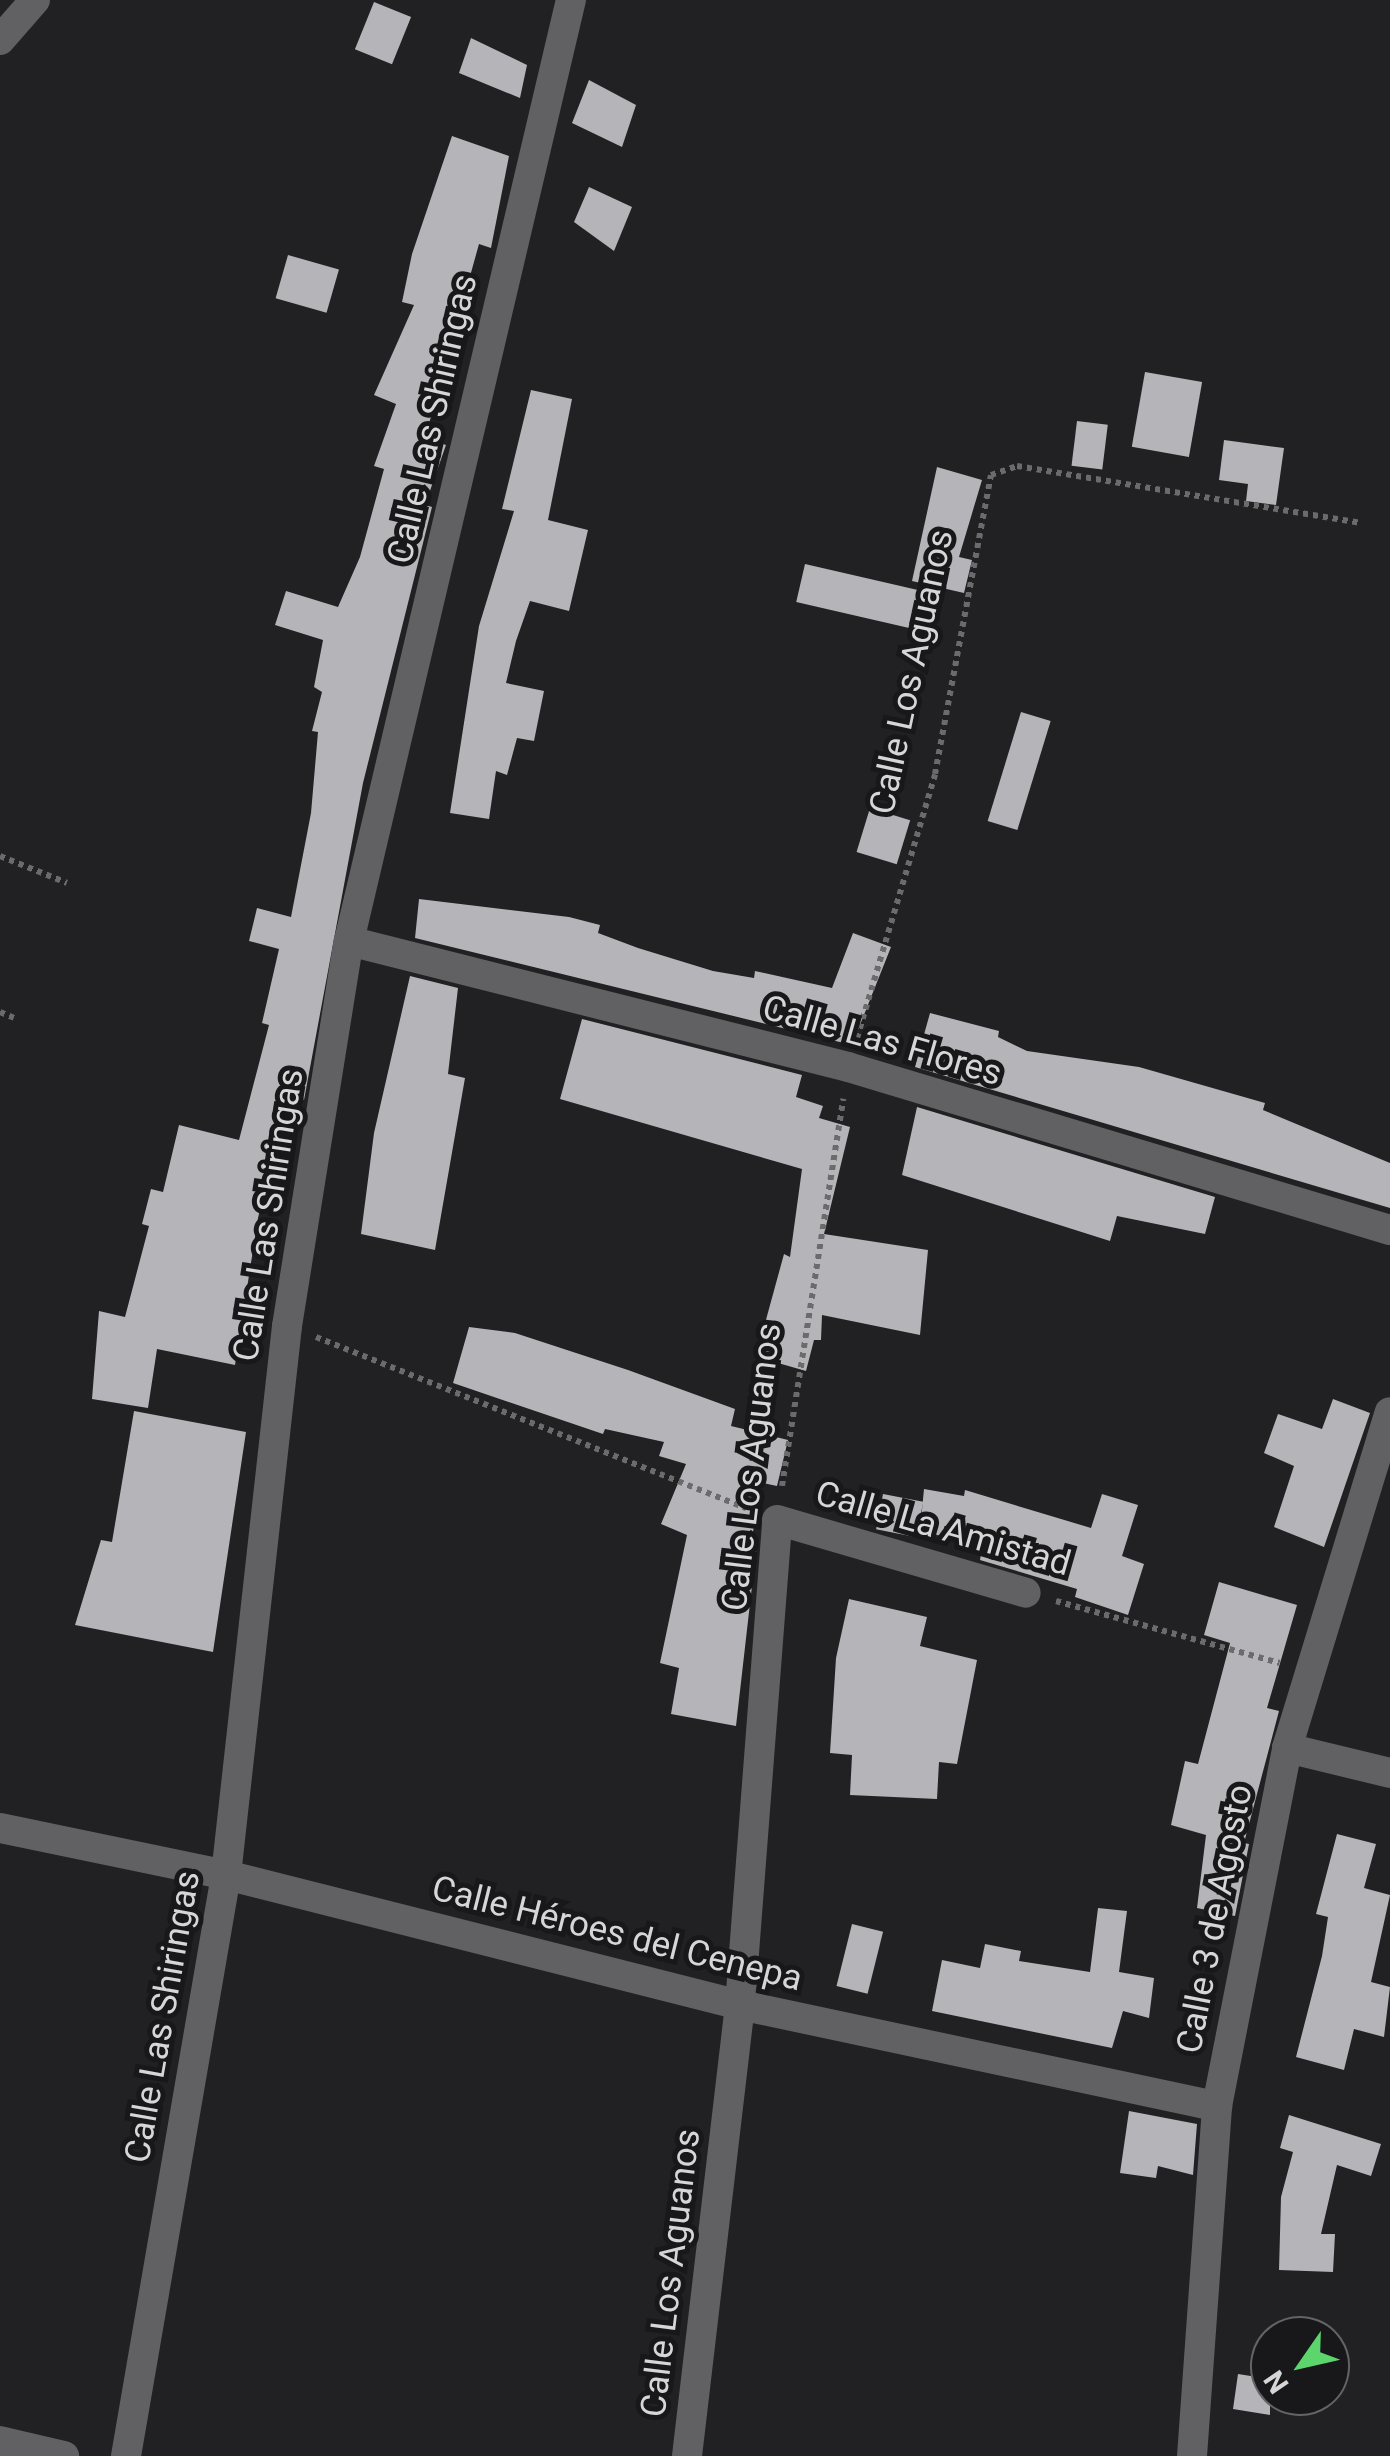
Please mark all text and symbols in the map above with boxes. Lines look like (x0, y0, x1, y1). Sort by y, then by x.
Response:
street label: Calle Las Shiringas (379, 270, 487, 568)
street label: Calle Los Aguanos (861, 526, 963, 818)
street label: Calle Las Flores (758, 987, 1006, 1095)
street label: Calle Las Shiringas (225, 1066, 313, 1364)
street label: Calle Los Aguanos (713, 1321, 791, 1613)
street label: Calle La Amistad (811, 1473, 1075, 1585)
street label: Calle 3 de Agosto (1168, 1781, 1262, 2057)
street label: Calle Las Shiringas (117, 1868, 209, 2166)
street label: Calle Héroes del Cenepa (428, 1868, 806, 2000)
street label: Calle Los Aguanos (632, 2127, 710, 2419)
north arrow (1250, 2316, 1350, 2416)
text: N (1257, 2365, 1296, 2399)

